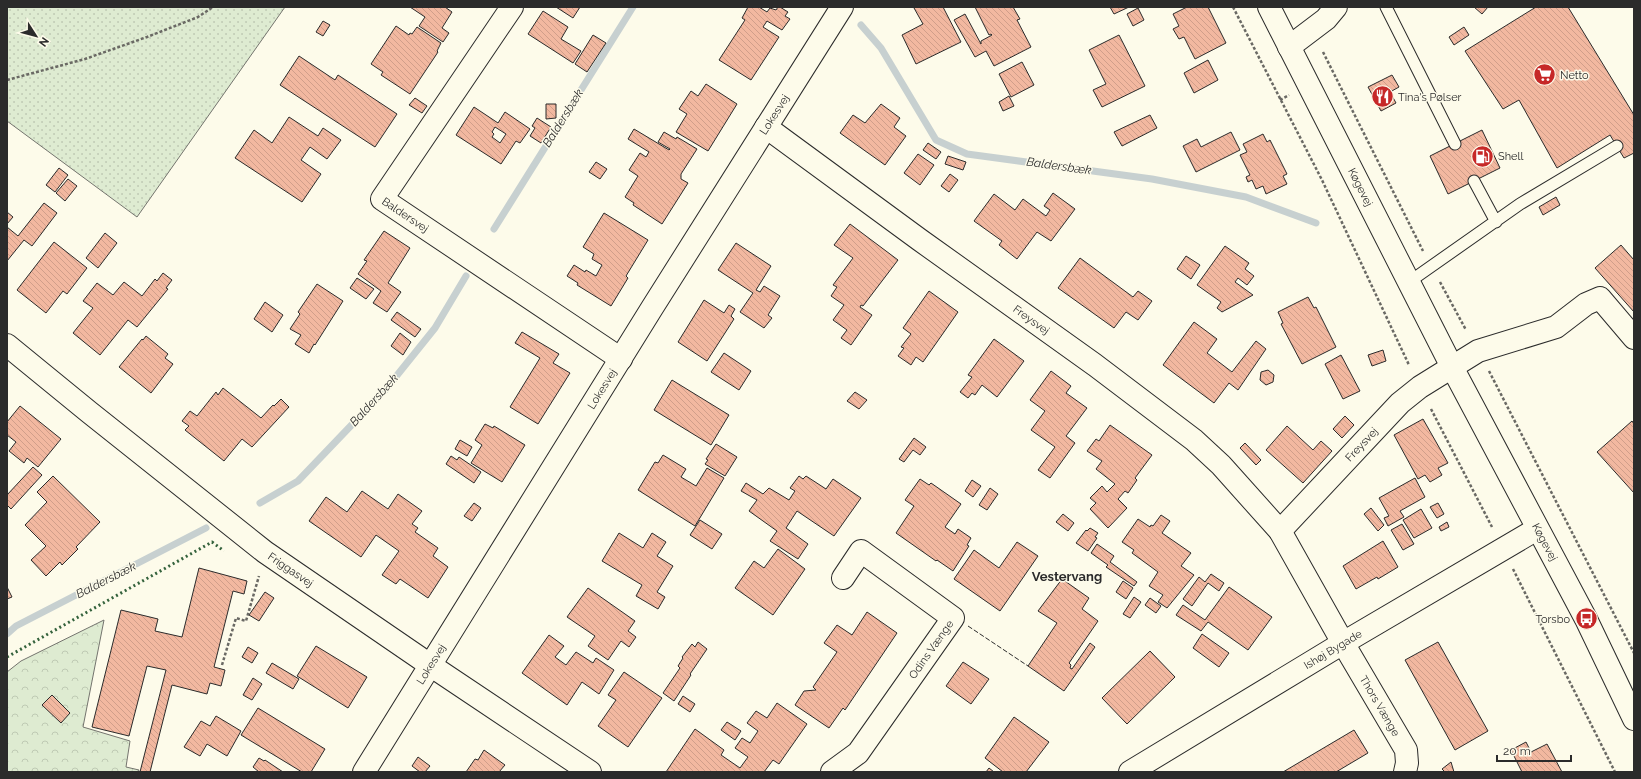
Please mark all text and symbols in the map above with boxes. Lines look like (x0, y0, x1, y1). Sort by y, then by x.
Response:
north arrow (16, 16, 56, 56)
text: N (36, 34, 51, 49)
supermarket icon: Netto (1532, 62, 1558, 88)
place label: Netto (1560, 69, 1589, 82)
restaurant icon: Tina's Pølser (1370, 84, 1396, 110)
water label: Baldersbæk (540, 86, 587, 149)
place label: Tina's Pølser (1398, 91, 1462, 104)
street label: Lokesvej (757, 92, 792, 137)
fuel station icon: Shell (1469, 143, 1495, 169)
place label: Shell (1498, 150, 1524, 163)
water label: Baldersbæk (1026, 155, 1093, 178)
street label: Køgevej (1345, 166, 1376, 208)
street label: Baldersvej (380, 194, 431, 235)
street label: Freysvej (1011, 302, 1052, 337)
street label: Lokesvej (585, 366, 619, 411)
water label: Baldersbæk (347, 371, 402, 429)
street label: Freysvej (1342, 425, 1380, 464)
street label: Køgevej (1530, 521, 1560, 563)
street label: Friggasvej (266, 550, 316, 590)
water label: Baldersbæk (74, 559, 139, 601)
district label: Vestervang (1032, 569, 1102, 584)
bus stop icon: Torsbo (1573, 606, 1599, 632)
place label: Torsbo (1535, 613, 1570, 626)
street label: Odins Vænge (906, 617, 956, 681)
street label: Ishøj Bygade (1301, 627, 1365, 672)
street label: Lokesvej (414, 642, 448, 687)
street label: Thors Vænge (1357, 673, 1403, 739)
scale bar (1497, 737, 1571, 763)
text: 20 m (1503, 744, 1531, 758)

